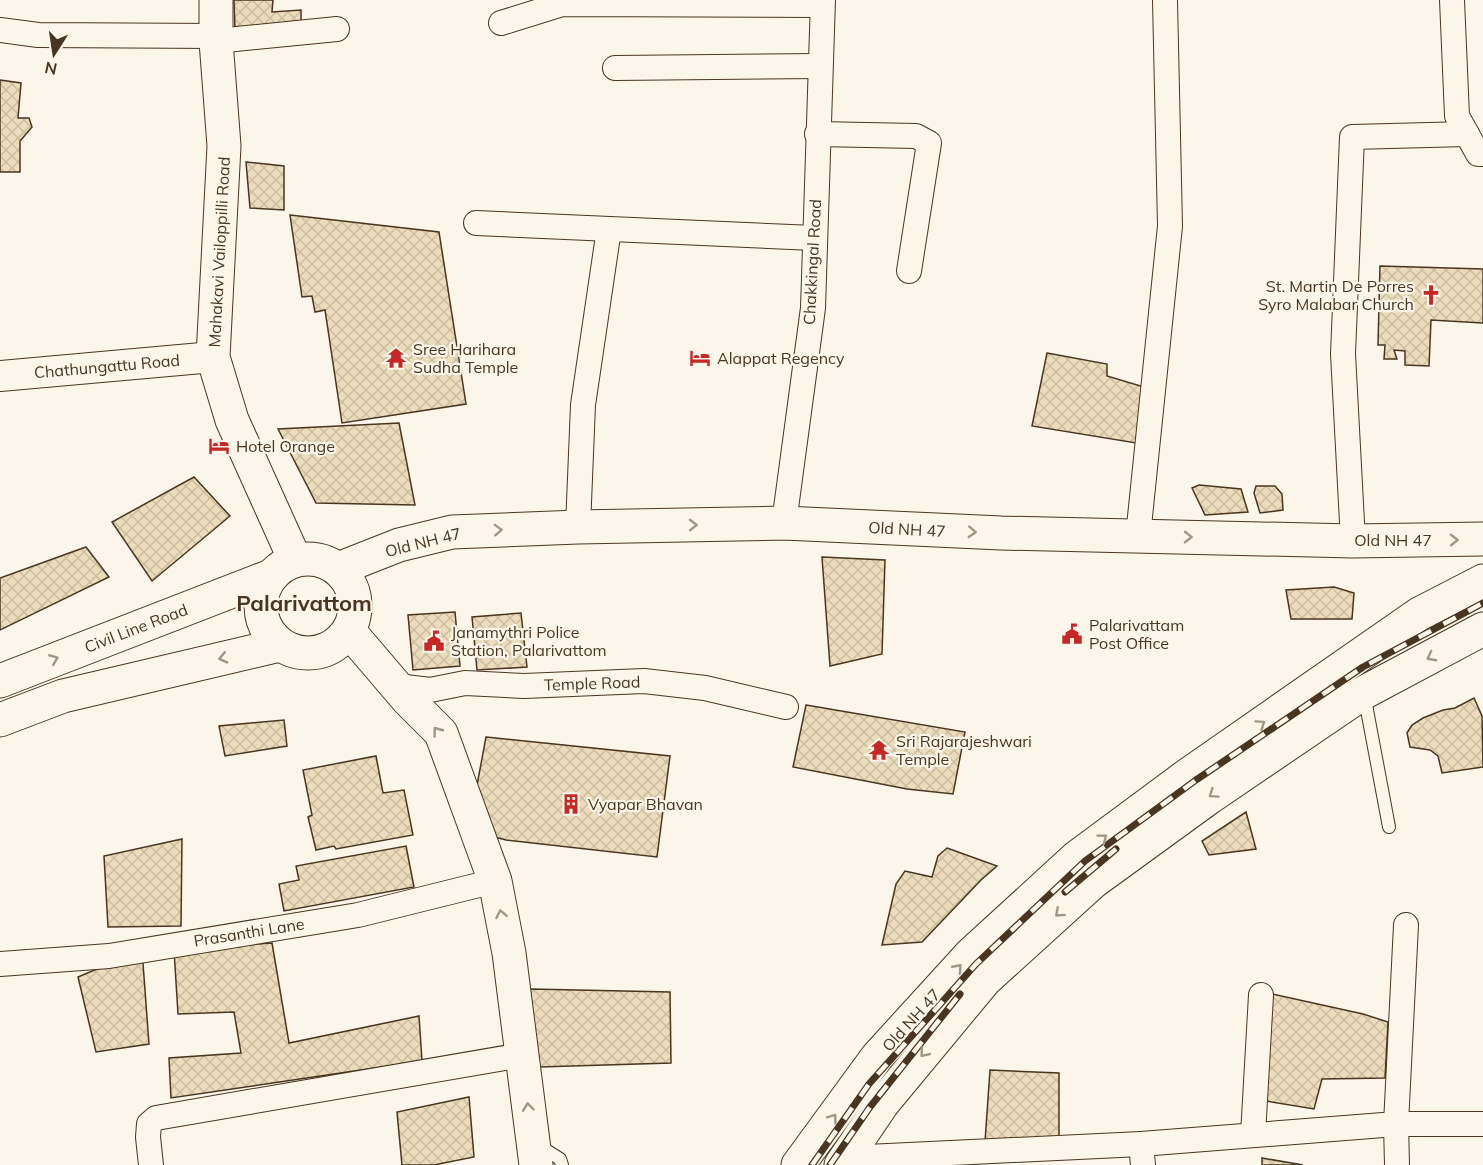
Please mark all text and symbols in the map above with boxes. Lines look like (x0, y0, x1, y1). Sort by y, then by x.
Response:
north arrow (24, 24, 84, 84)
text: N (43, 58, 59, 80)
street label: Mahakavi Vailoppilli Road (204, 156, 234, 348)
street label: Chakkingal Road (799, 199, 825, 325)
place label: St. Martin De Porres Syro Malabar Church (1258, 276, 1414, 314)
church icon: St. Martin De Porres Syro Malabar Church (1419, 283, 1443, 307)
place label: Sree Harihara Sudha Temple (413, 339, 518, 377)
temple icon: Sree Harihara Sudha Temple (384, 346, 408, 370)
hotel icon: Alappat Regency (688, 346, 712, 370)
place label: Alappat Regency (717, 348, 845, 368)
street label: Chathungattu Road (33, 350, 181, 382)
hotel icon: Hotel Orange (207, 434, 231, 458)
place label: Hotel Orange (236, 436, 335, 456)
street label: Old NH 47 (868, 517, 946, 541)
one-way arrow (689, 519, 698, 531)
street label: Old NH 47 (383, 523, 463, 561)
one-way arrow (494, 524, 503, 537)
one-way arrow (968, 525, 977, 538)
street label: Old NH 47 (1354, 530, 1432, 550)
one-way arrow (1183, 531, 1192, 543)
one-way arrow (1449, 534, 1458, 546)
district label: Palarivattom (236, 589, 372, 617)
street label: Civil Line Road (82, 599, 190, 657)
place label: Palarivattam Post Office (1089, 615, 1184, 653)
place label: Janamythri Police Station, Palarivattom (451, 622, 607, 660)
public building icon: Palarivattam Post Office (1060, 622, 1084, 646)
public building icon: Janamythri Police Station, Palarivattom (422, 629, 446, 653)
one-way arrow (1427, 650, 1438, 661)
one-way arrow (218, 651, 228, 664)
one-way arrow (49, 654, 59, 667)
street label: Temple Road (543, 671, 641, 695)
one-way arrow (1254, 720, 1265, 731)
one-way arrow (433, 727, 444, 738)
place label: Sri Rajarajeshwari Temple (896, 731, 1032, 769)
temple icon: Sri Rajarajeshwari Temple (867, 738, 891, 762)
one-way arrow (1209, 787, 1220, 798)
building icon: Vyapar Bhavan (559, 792, 583, 816)
place label: Vyapar Bhavan (588, 794, 703, 814)
one-way arrow (1096, 834, 1107, 845)
one-way arrow (1055, 906, 1066, 917)
one-way arrow (495, 909, 508, 919)
street label: Prasanthi Lane (192, 913, 306, 951)
one-way arrow (951, 964, 962, 975)
street label: Old NH 47 (878, 985, 944, 1055)
one-way arrow (921, 1046, 932, 1057)
one-way arrow (523, 1102, 535, 1112)
one-way arrow (826, 1113, 837, 1124)

